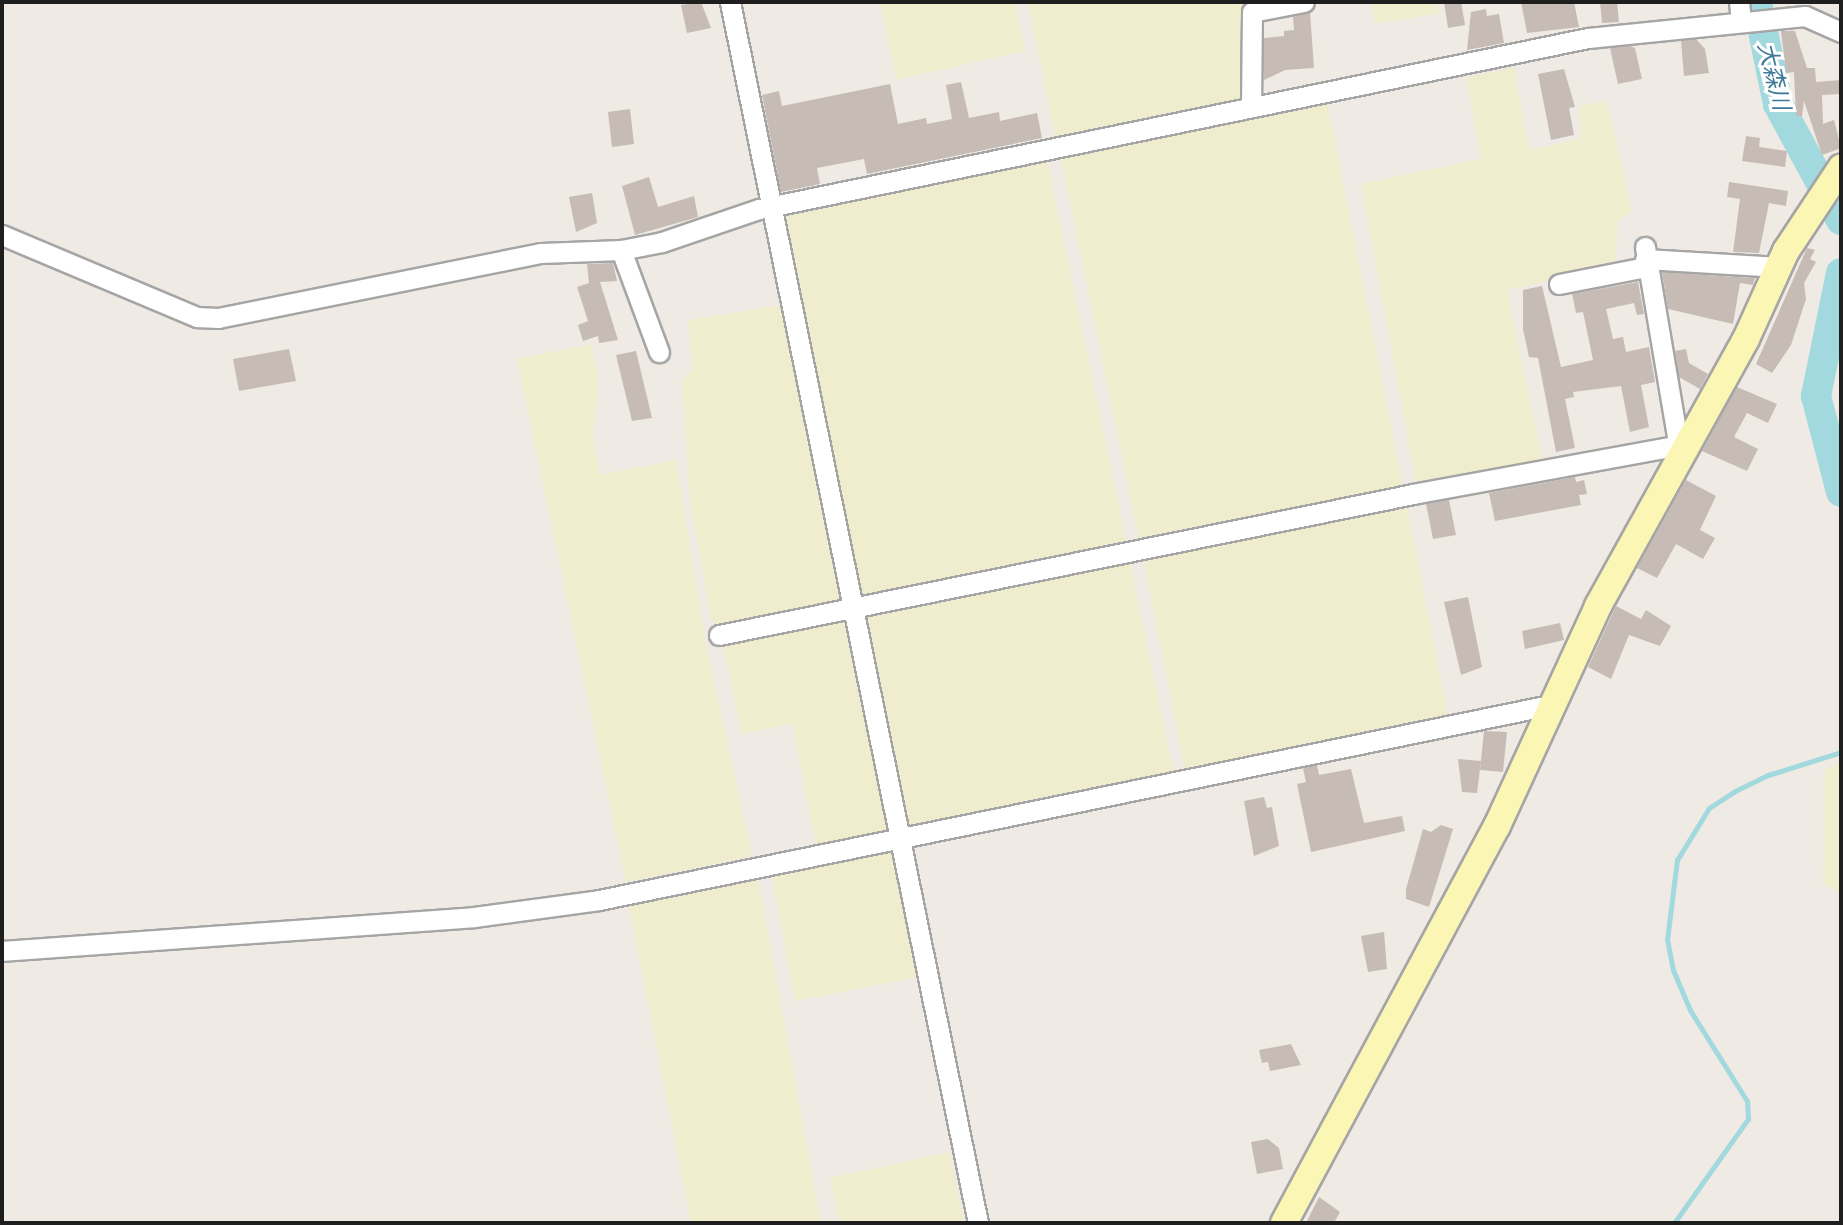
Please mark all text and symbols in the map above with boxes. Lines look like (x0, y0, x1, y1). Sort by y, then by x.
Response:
water label: 大森川 (1752, 39, 1796, 113)

